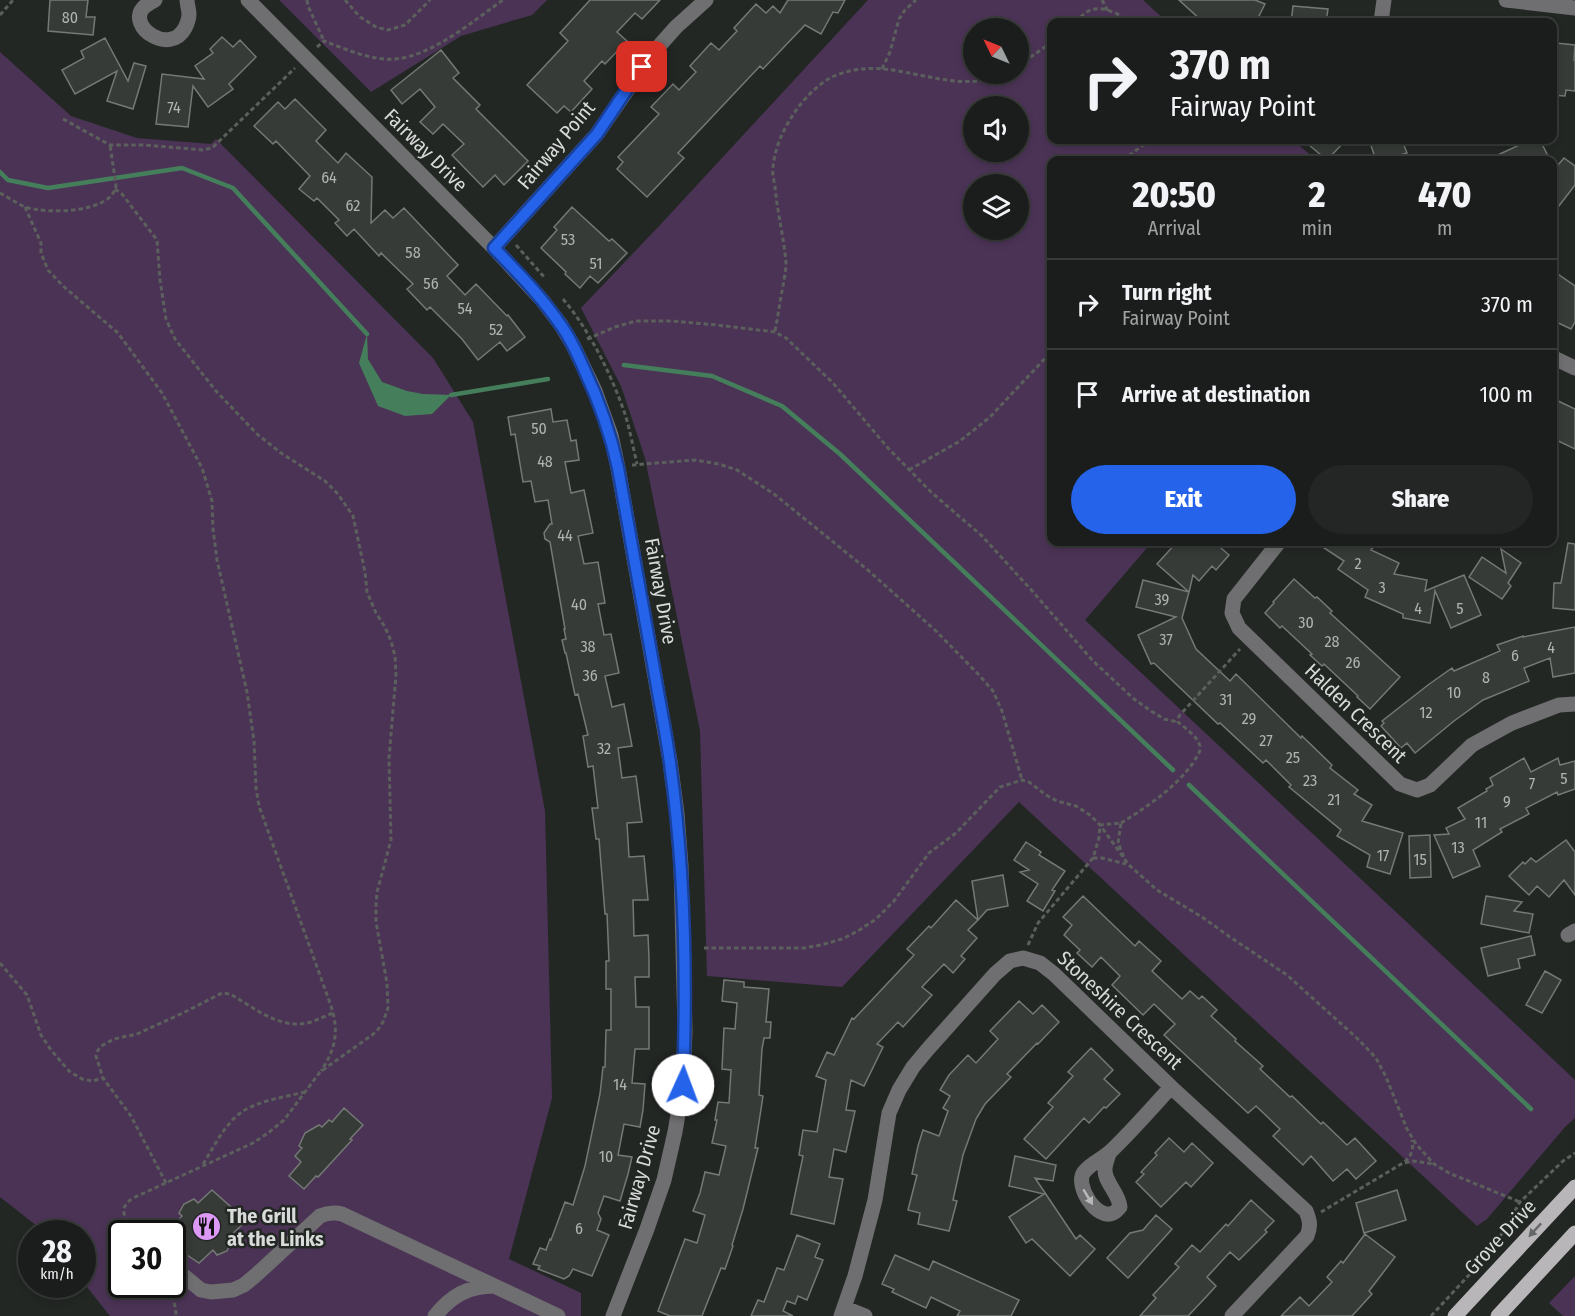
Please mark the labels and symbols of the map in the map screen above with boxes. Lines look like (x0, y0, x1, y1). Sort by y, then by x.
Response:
house number: 80 (62, 8, 78, 27)
north arrow (963, 18, 1029, 84)
pin (616, 41, 667, 92)
street label: Fairway Point (512, 96, 600, 194)
house number: 74 (167, 98, 181, 117)
street label: Fairway Drive (379, 103, 473, 197)
house number: 64 (321, 168, 337, 187)
house number: 62 (346, 196, 360, 215)
house number: 53 (561, 230, 575, 249)
house number: 58 (405, 243, 421, 262)
house number: 51 (590, 254, 602, 273)
house number: 56 (423, 274, 439, 293)
house number: 54 (457, 299, 473, 318)
house number: 52 (489, 320, 503, 339)
house number: 50 (531, 419, 547, 438)
house number: 48 (537, 452, 553, 471)
house number: 44 (557, 526, 573, 545)
street label: Fairway Drive (640, 536, 682, 646)
house number: 2 (1354, 554, 1362, 573)
house number: 3 (1378, 578, 1386, 597)
house number: 39 (1155, 590, 1170, 609)
house number: 40 (571, 595, 587, 614)
house number: 4 (1414, 599, 1422, 618)
house number: 5 (1456, 599, 1464, 618)
house number: 30 (1298, 613, 1314, 632)
house number: 37 (1159, 630, 1173, 649)
house number: 28 (1324, 632, 1340, 651)
house number: 38 (580, 637, 596, 656)
house number: 4 (1547, 638, 1555, 657)
house number: 6 (1511, 646, 1519, 665)
house number: 26 (1346, 653, 1361, 672)
street label: Halden Crescent (1300, 658, 1412, 768)
house number: 36 (582, 666, 598, 685)
house number: 8 (1482, 668, 1490, 687)
house number: 10 (1447, 683, 1461, 702)
house number: 31 (1219, 690, 1233, 709)
house number: 12 (1419, 703, 1433, 722)
house number: 29 (1242, 709, 1257, 728)
house number: 27 (1259, 731, 1273, 750)
house number: 32 (597, 739, 611, 758)
house number: 25 (1286, 748, 1300, 767)
house number: 5 (1560, 769, 1568, 788)
house number: 23 (1303, 771, 1317, 790)
house number: 7 (1529, 774, 1536, 793)
house number: 21 (1328, 790, 1340, 809)
house number: 9 (1503, 792, 1511, 811)
house number: 11 (1475, 813, 1487, 832)
house number: 13 (1451, 838, 1465, 857)
house number: 17 (1377, 846, 1390, 865)
house number: 15 (1413, 850, 1427, 869)
street label: Stoneshire Crescent (1053, 946, 1188, 1074)
position arrow (651, 1053, 715, 1117)
house number: 14 (613, 1075, 627, 1094)
street label: Fairway Drive (613, 1122, 665, 1232)
house number: 10 (599, 1147, 613, 1166)
one-way arrow (1083, 1189, 1093, 1206)
street label: Grove Drive (1459, 1194, 1541, 1280)
place label: The Grill at the Links (227, 1204, 324, 1251)
restaurant icon: The Grill at the Links (190, 1211, 222, 1243)
house number: 6 (575, 1219, 583, 1238)
speed limit sign: 30 (108, 1220, 186, 1298)
one-way arrow (1528, 1223, 1542, 1238)

